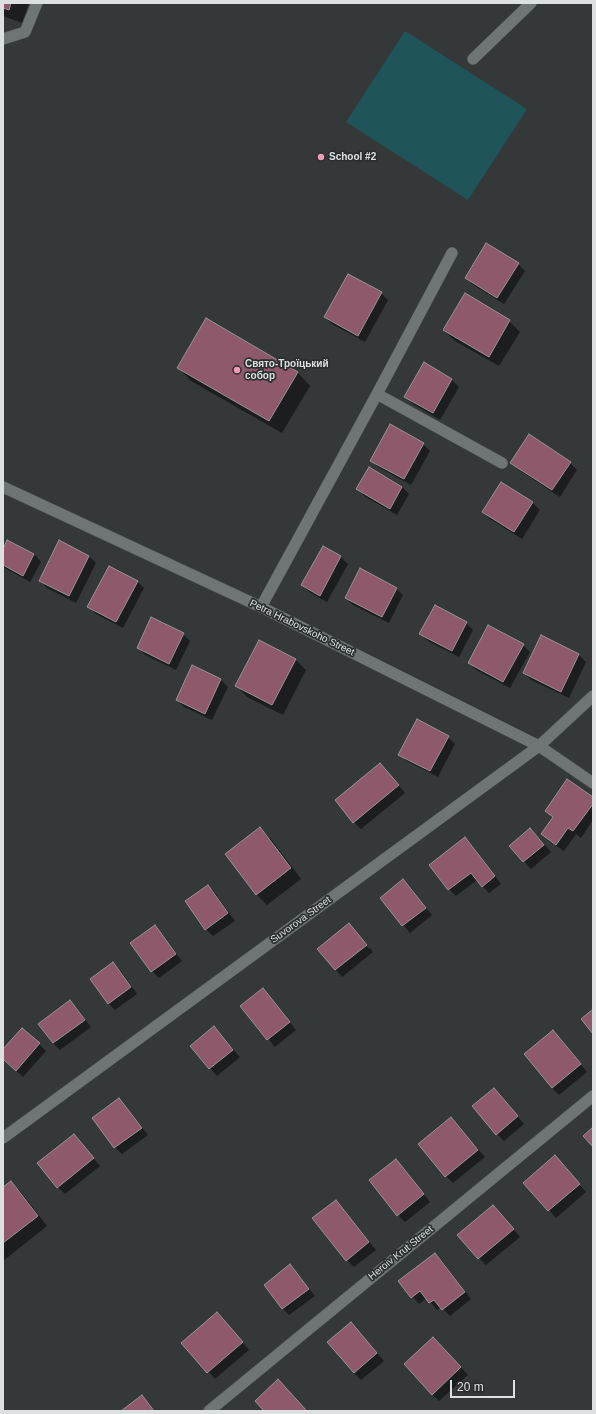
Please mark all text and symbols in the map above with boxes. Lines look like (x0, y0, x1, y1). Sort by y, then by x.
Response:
place label: School #2 (329, 151, 376, 163)
marker: School #2 (316, 152, 326, 162)
place label: Свято-Троїцький собор (245, 358, 329, 382)
marker: Свято-Троїцький собор (232, 365, 242, 375)
street label: Petra Hrabovskoho Street (248, 597, 356, 659)
street label: Suvorova Street (268, 894, 334, 946)
street label: Heroiv Krut Street (366, 1223, 436, 1283)
scale bar (452, 1372, 517, 1398)
text: 20 m (457, 1380, 484, 1394)

